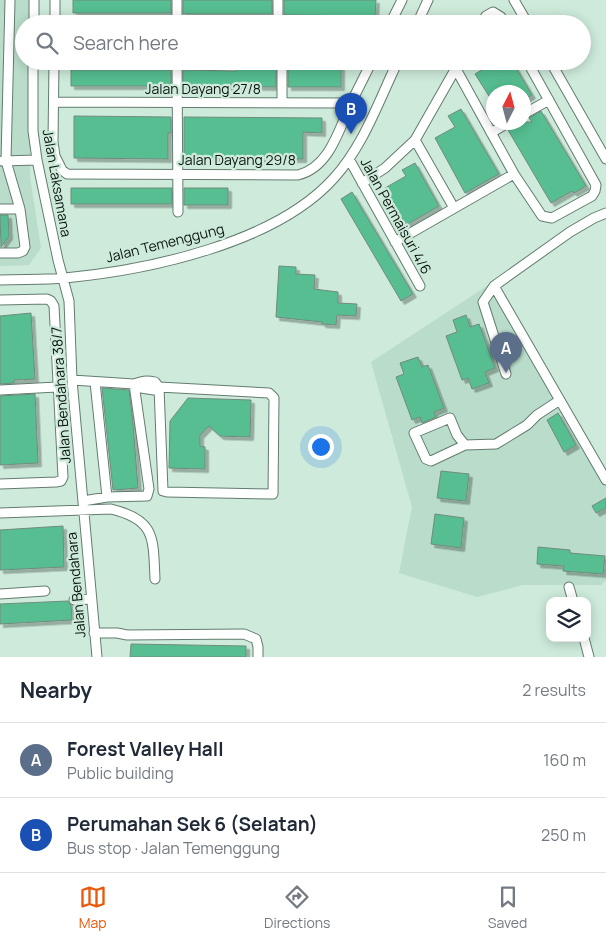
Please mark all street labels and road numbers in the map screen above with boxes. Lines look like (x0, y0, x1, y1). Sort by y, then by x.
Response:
street label: Jalan Dayang 27/8 (145, 79, 261, 98)
street label: Jalan Laksamana (39, 128, 76, 238)
street label: Jalan Dayang 29/8 (178, 150, 296, 169)
street label: Jalan Permaisuri 4/6 (357, 154, 436, 277)
street label: Jalan Temenggung (104, 219, 226, 266)
street label: Jalan Bendahara 38/7 (46, 326, 75, 464)
street label: Jalan Bendahara (61, 531, 90, 639)

